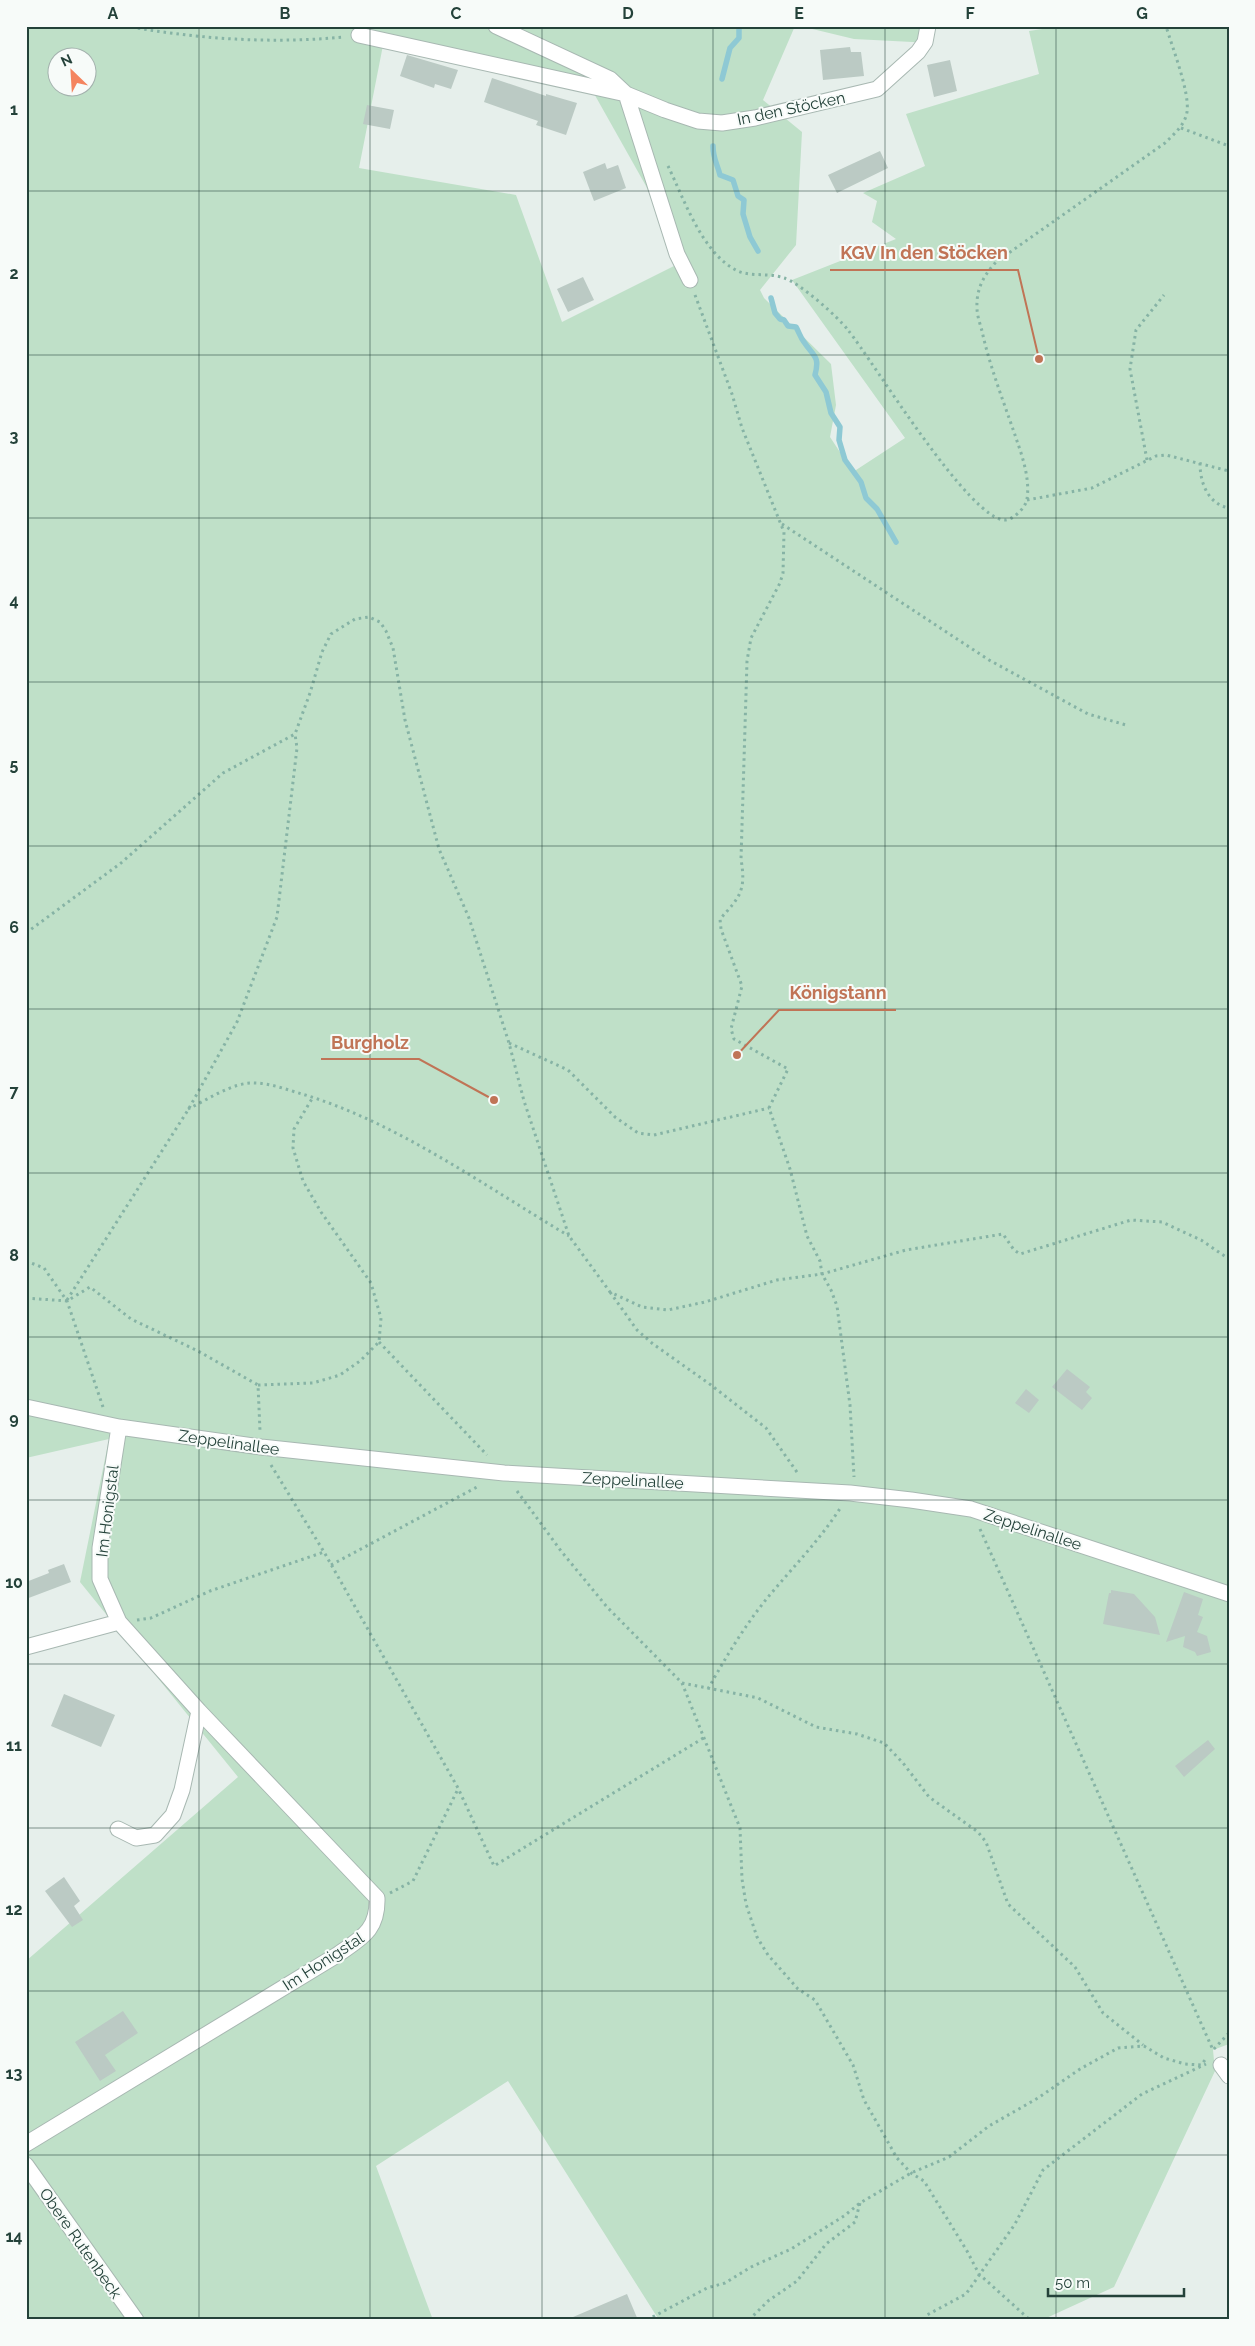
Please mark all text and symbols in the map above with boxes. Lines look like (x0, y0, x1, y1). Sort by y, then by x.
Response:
text: A (108, 4, 119, 23)
text: B (280, 4, 291, 23)
text: C (451, 4, 462, 23)
text: D (622, 4, 634, 23)
text: E (794, 4, 804, 23)
text: F (965, 4, 975, 23)
text: G (1136, 4, 1148, 23)
north arrow (48, 48, 98, 98)
text: N (58, 51, 75, 70)
street label: In den Stöcken (735, 88, 847, 129)
text: 1 (10, 100, 18, 119)
callout: KGV In den Stöcken (830, 237, 1018, 270)
text: KGV In den Stöcken (840, 242, 1008, 263)
text: 2 (9, 264, 19, 283)
text: 3 (10, 427, 19, 446)
text: 4 (9, 591, 19, 610)
text: 5 (10, 755, 19, 774)
text: 6 (9, 918, 19, 937)
callout: Königstann (779, 977, 896, 1010)
text: Königstann (789, 982, 887, 1003)
callout: Burgholz (321, 1026, 419, 1059)
text: Burgholz (331, 1032, 409, 1053)
text: 7 (10, 1082, 19, 1101)
text: 8 (9, 1246, 19, 1265)
text: 9 (9, 1409, 19, 1428)
street label: Zeppelinallee (177, 1426, 281, 1459)
street label: Im Honigstal (92, 1463, 123, 1558)
street label: Zeppelinallee (582, 1468, 684, 1493)
street label: Zeppelinallee (982, 1505, 1084, 1554)
text: 10 (5, 1573, 23, 1592)
text: 11 (6, 1736, 22, 1755)
text: 12 (6, 1900, 22, 1919)
street label: Im Honigstal (279, 1928, 368, 1995)
text: 13 (6, 2064, 22, 2083)
street label: Obere Rutenbeck (35, 2184, 126, 2303)
text: 14 (5, 2227, 23, 2246)
scale bar (1048, 2266, 1184, 2298)
text: 50 m (1055, 2274, 1090, 2292)

